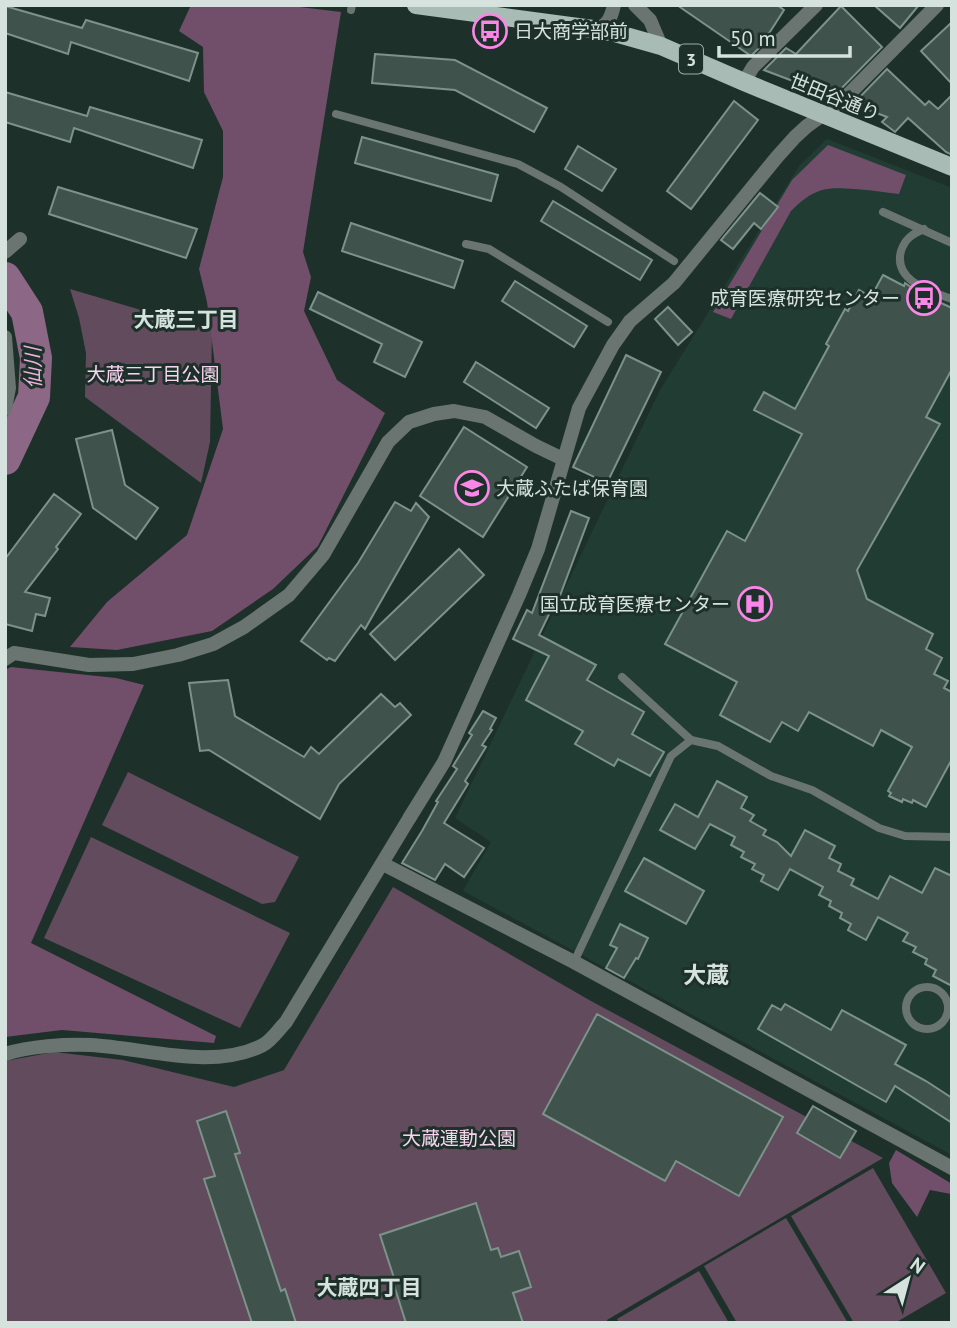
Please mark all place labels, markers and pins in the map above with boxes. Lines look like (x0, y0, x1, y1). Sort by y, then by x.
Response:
bus stop icon: 日大商学部前 (471, 12, 509, 50)
place label: 日大商学部前 (514, 19, 628, 43)
bus stop icon: 成育医療研究センター (905, 279, 943, 317)
place label: 成育医療研究センター (710, 286, 900, 310)
school or university icon: 大蔵ふたば保育園 (453, 469, 491, 507)
place label: 大蔵ふたば保育園 (496, 476, 648, 500)
hospital icon: 国立成育医療センター (736, 585, 774, 623)
place label: 国立成育医療センター (540, 592, 730, 616)

